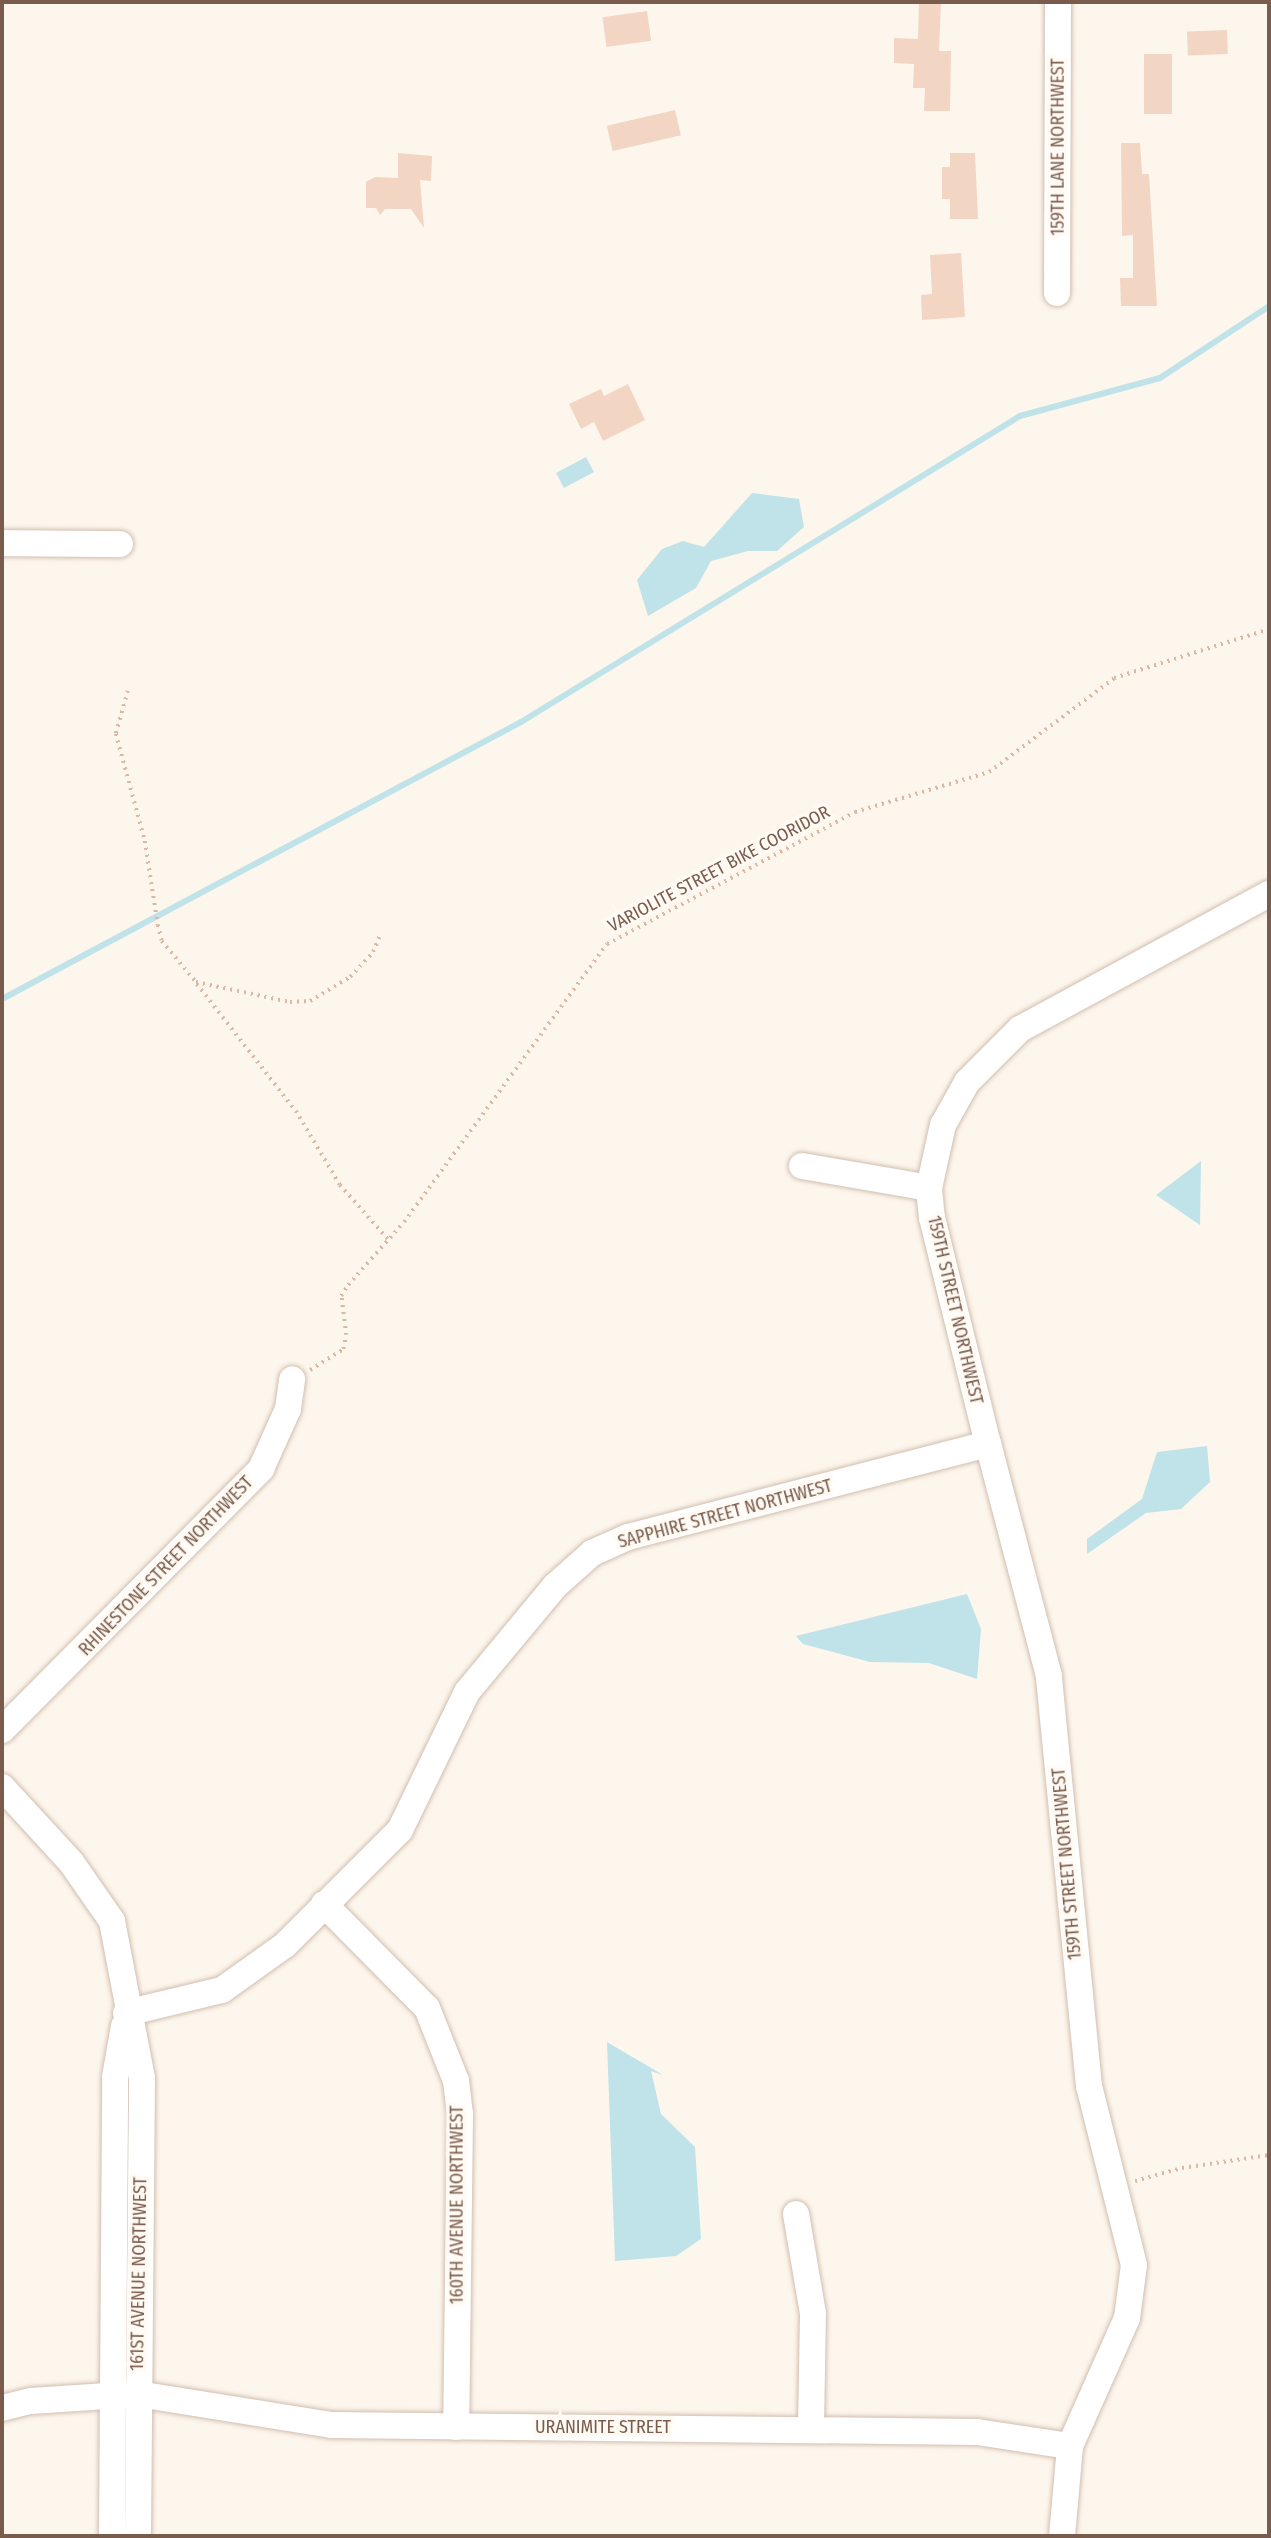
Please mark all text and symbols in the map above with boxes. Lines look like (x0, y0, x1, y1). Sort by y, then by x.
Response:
street label: 159TH LANE NORTHWEST (1047, 58, 1069, 236)
street label: VARIOLITE STREET BIKE COORIDOR (604, 801, 834, 937)
street label: 159TH STREET NORTHWEST (923, 1214, 987, 1406)
street label: RHINESTONE STREET NORTHWEST (74, 1472, 258, 1660)
street label: SAPPHIRE STREET NORTHWEST (616, 1475, 834, 1553)
street label: 159TH STREET NORTHWEST (1048, 1767, 1086, 1961)
street label: 160TH AVENUE NORTHWEST (446, 2106, 468, 2304)
street label: 161ST AVENUE NORTHWEST (127, 2177, 151, 2371)
street label: URANIMITE STREET (535, 2416, 671, 2438)

